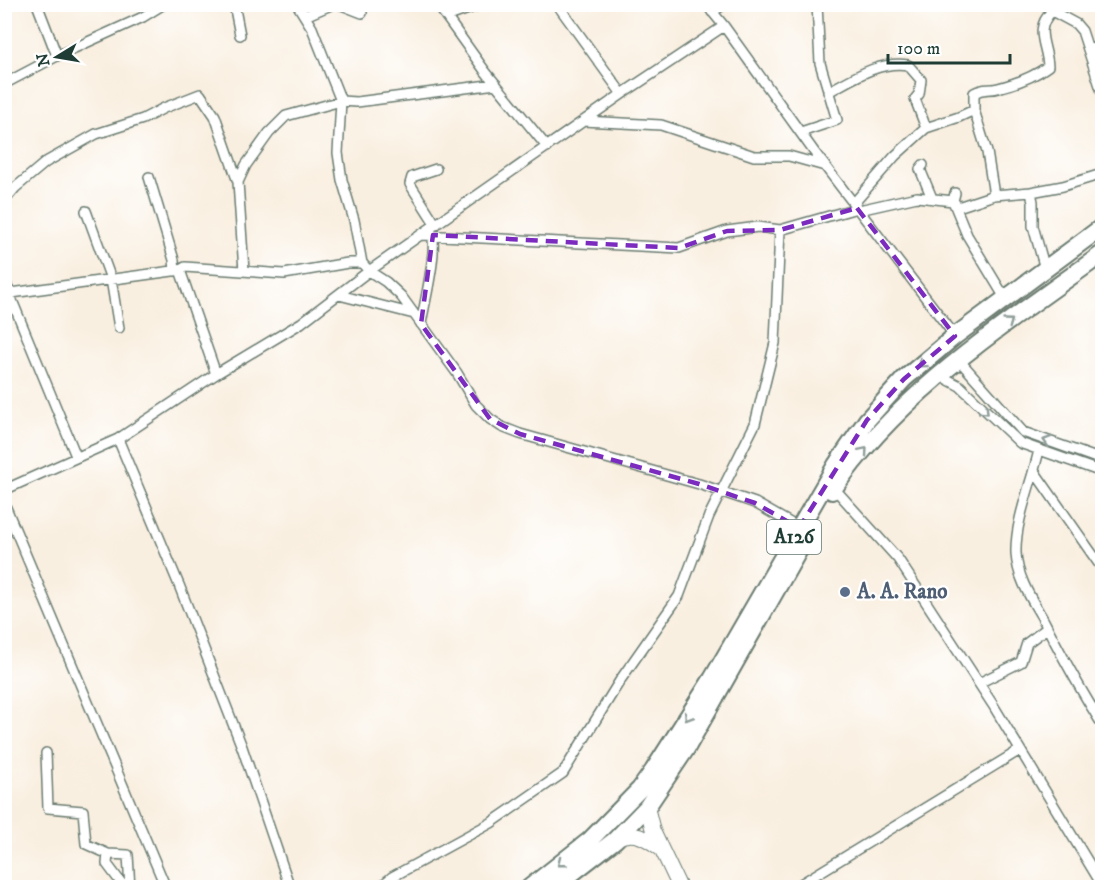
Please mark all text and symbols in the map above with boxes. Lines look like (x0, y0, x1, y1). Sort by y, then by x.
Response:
north arrow (27, 27, 87, 87)
scale bar (888, 27, 1010, 65)
text: 100 m (897, 38, 940, 60)
text: N (32, 51, 54, 68)
one-way arrow (1003, 318, 1014, 329)
one-way arrow (918, 356, 929, 367)
one-way arrow (978, 404, 989, 414)
one-way arrow (1042, 436, 1053, 448)
one-way arrow (857, 447, 868, 458)
road number: A126 (767, 520, 821, 554)
place label: A. A. Rano (856, 579, 948, 605)
marker: A. A. Rano (838, 585, 852, 599)
one-way arrow (684, 711, 696, 721)
one-way arrow (557, 856, 568, 867)

